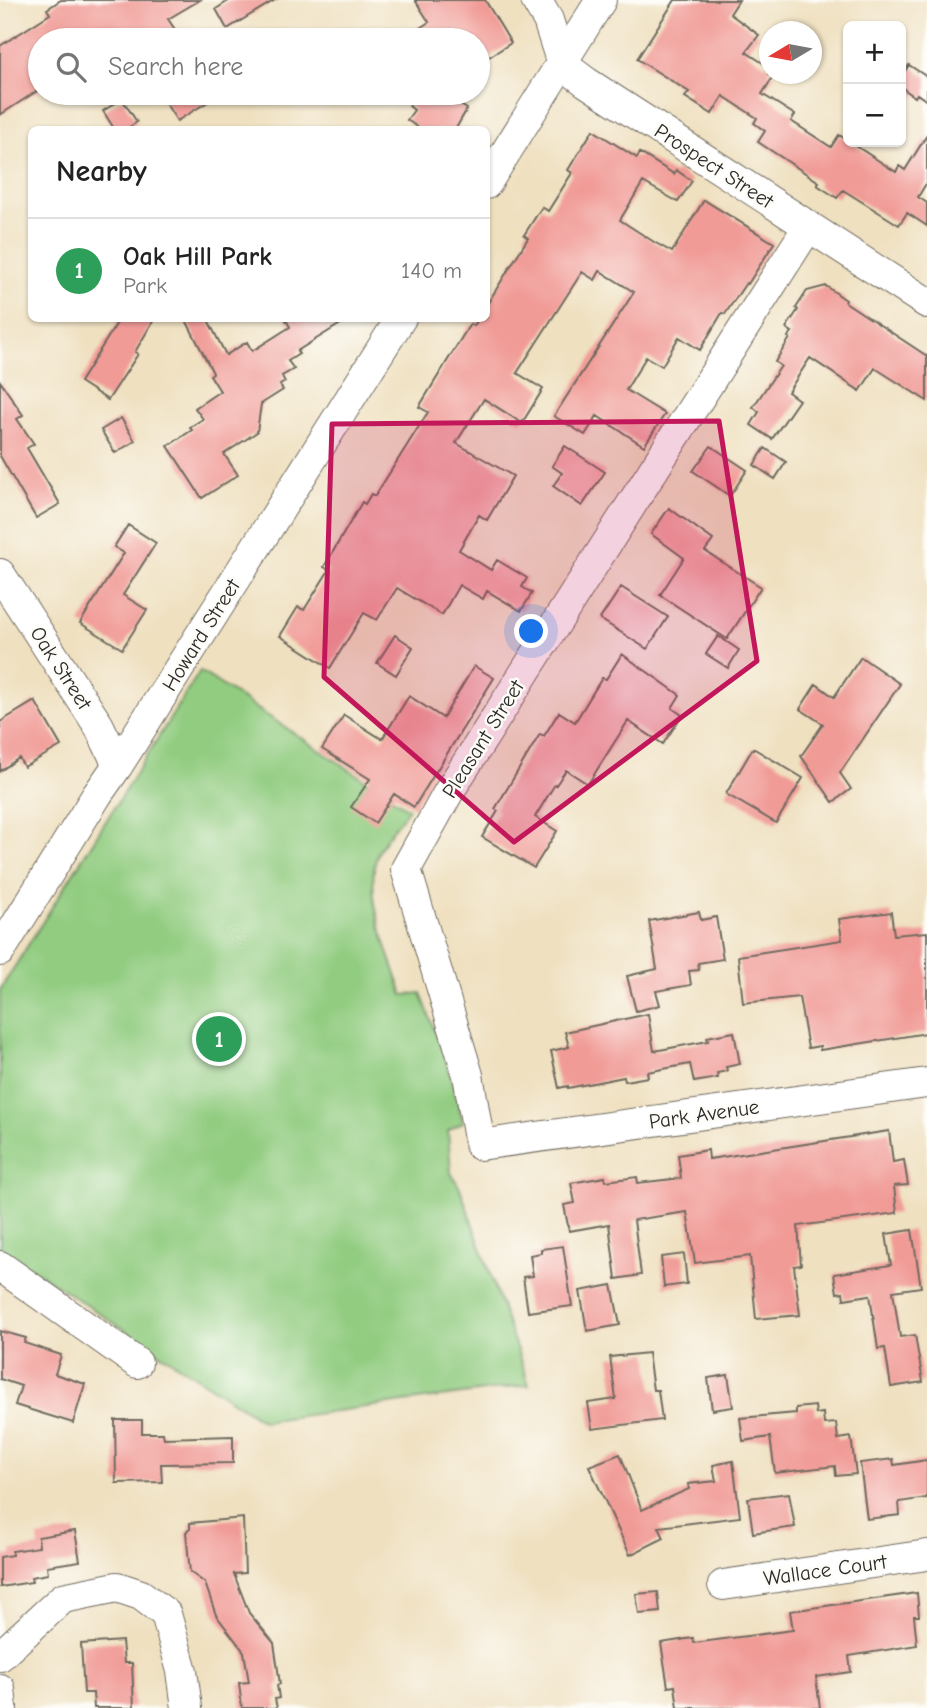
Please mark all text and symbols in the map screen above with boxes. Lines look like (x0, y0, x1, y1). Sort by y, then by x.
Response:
north arrow (759, 21, 822, 84)
map controls (843, 21, 906, 147)
button: + (843, 21, 906, 84)
search box (28, 28, 490, 105)
icon: search (52, 48, 90, 86)
text: Search here (108, 52, 243, 82)
button: − (843, 84, 906, 147)
street label: Prospect Street (650, 119, 779, 214)
text: Nearby (56, 154, 147, 189)
text: Oak Hill Park (123, 242, 272, 272)
text: 1 (74, 257, 84, 284)
text: 140 m (401, 257, 462, 284)
text: Park (123, 272, 167, 299)
street label: Howard Street (157, 574, 246, 695)
your location (514, 614, 548, 648)
street label: Oak Street (25, 622, 97, 715)
street label: Pleasant Street (437, 675, 529, 802)
pin: 1 (196, 1013, 242, 1065)
street label: Park Avenue (647, 1094, 761, 1134)
street label: Wallace Court (762, 1549, 889, 1591)

